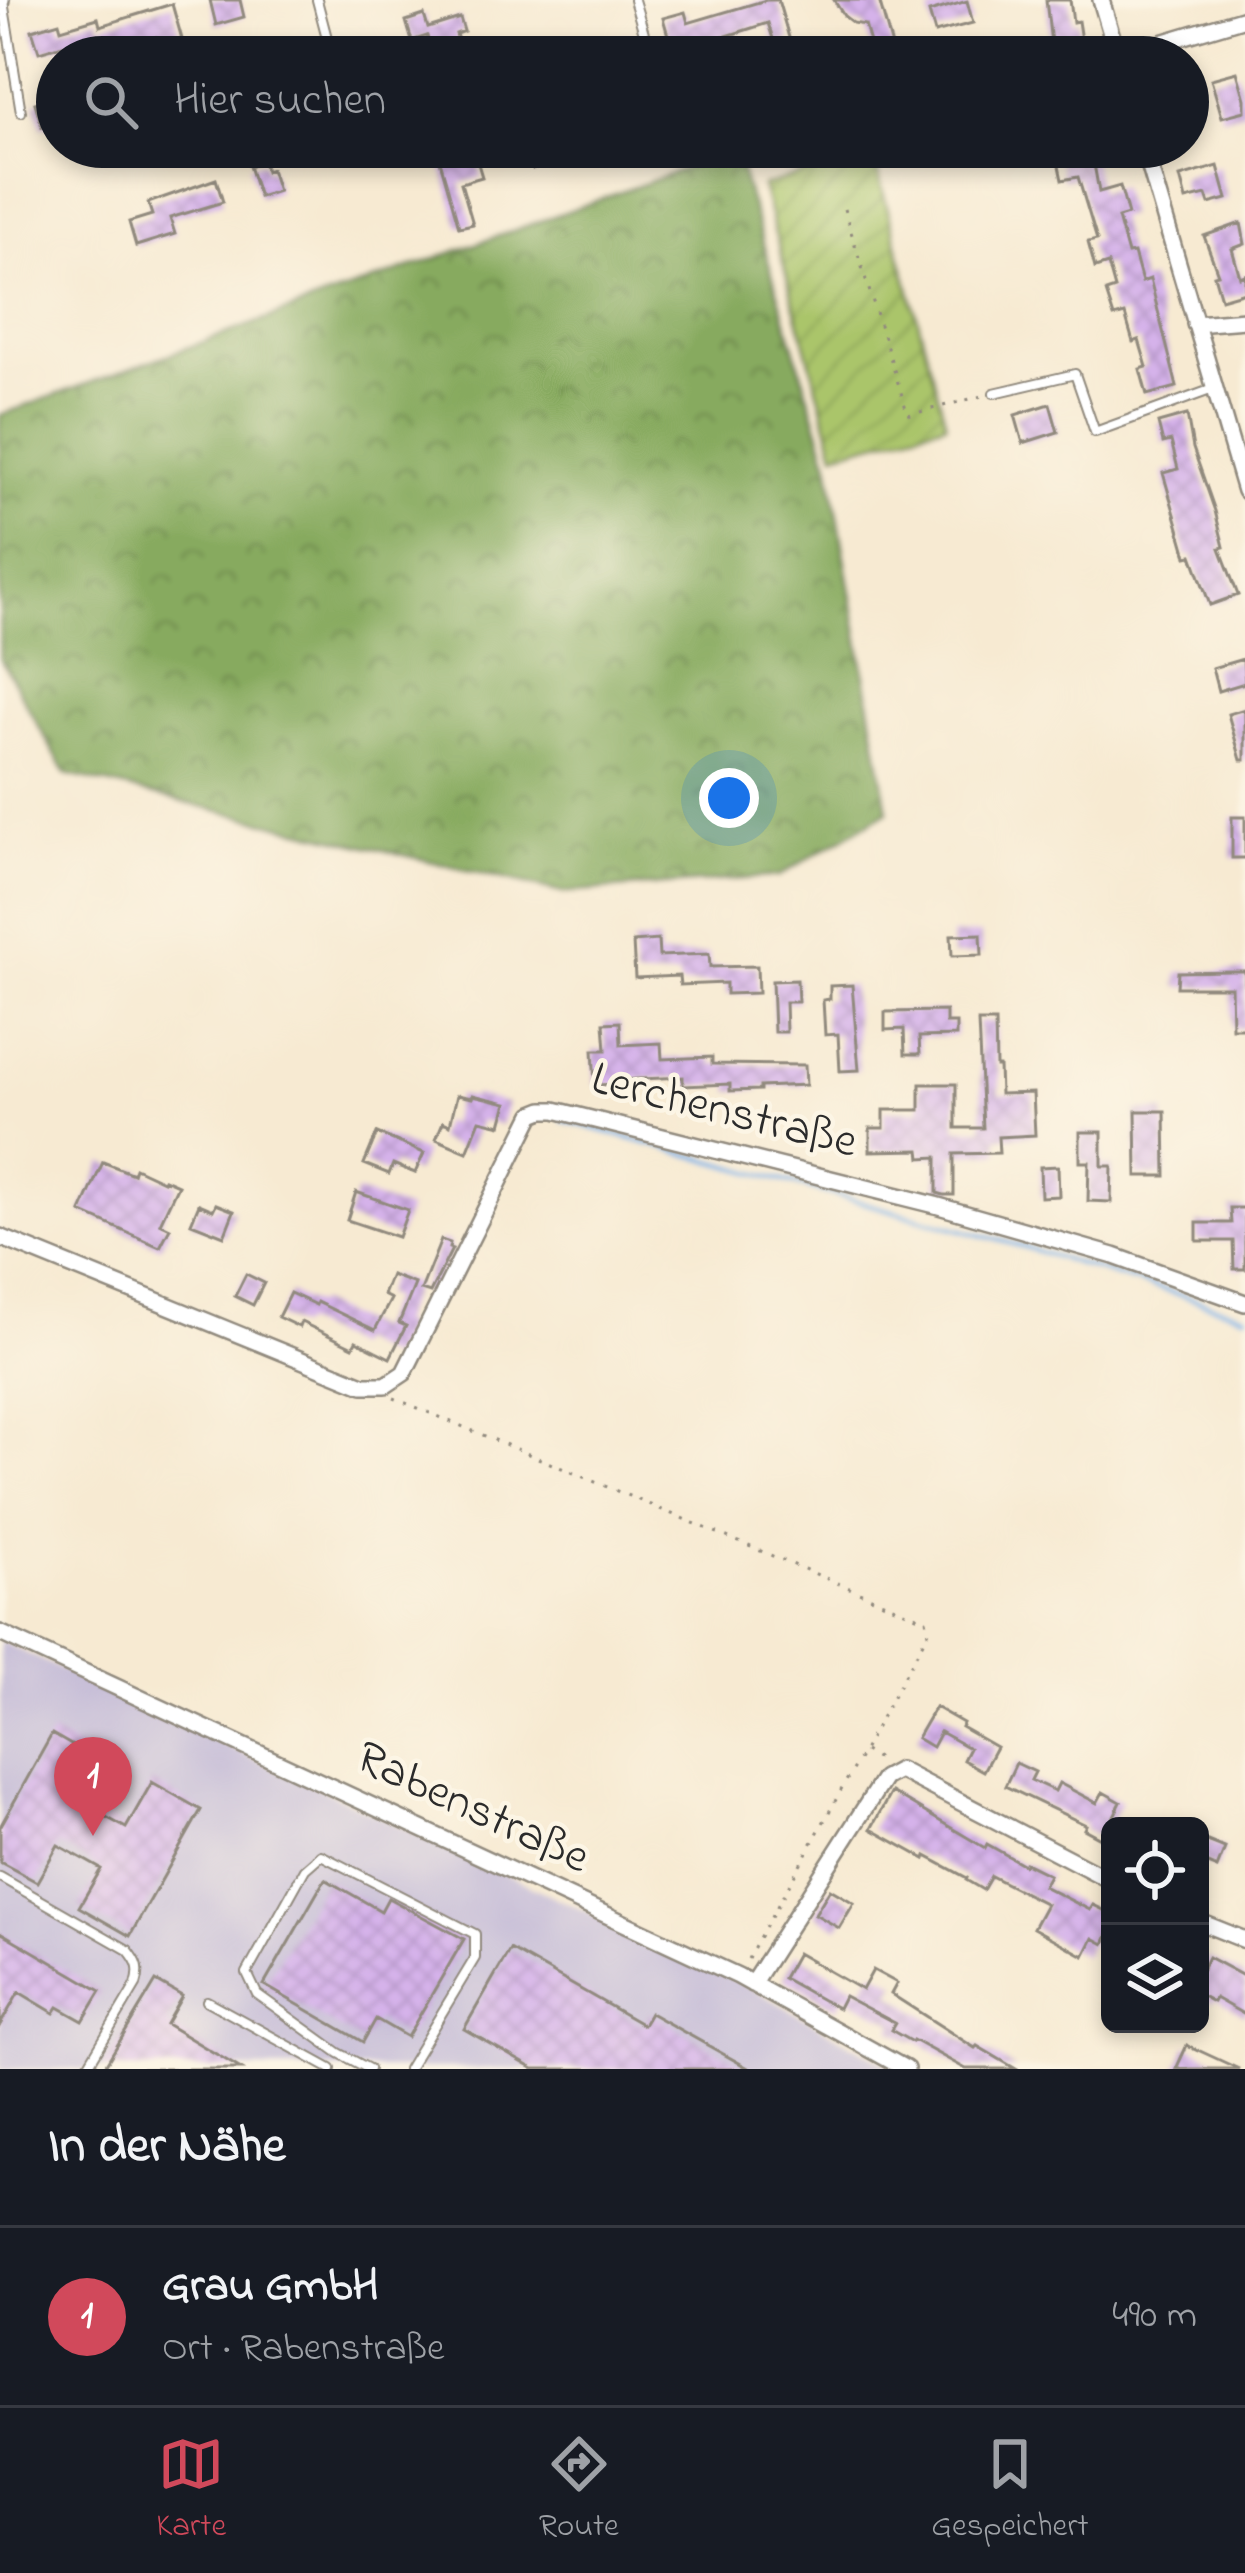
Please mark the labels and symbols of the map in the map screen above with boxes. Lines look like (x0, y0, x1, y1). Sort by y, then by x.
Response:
your location (699, 768, 759, 828)
street label: Lerchenstraße (584, 1045, 865, 1179)
street label: Rabenstraße (343, 1724, 601, 1894)
pin: 1 (54, 1737, 132, 1836)

